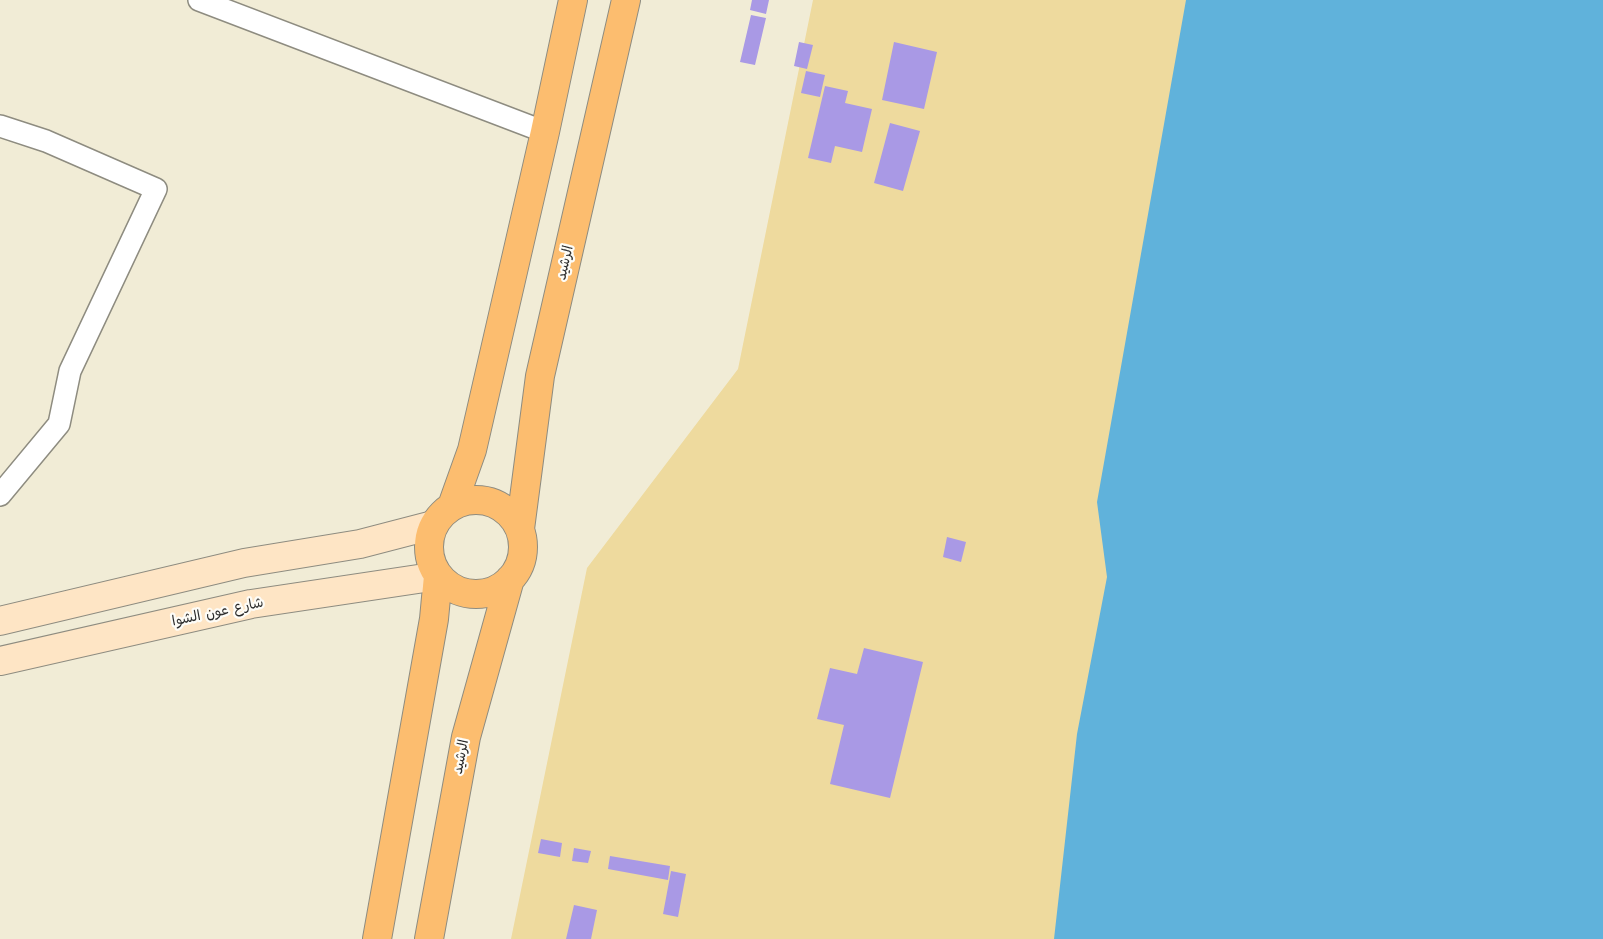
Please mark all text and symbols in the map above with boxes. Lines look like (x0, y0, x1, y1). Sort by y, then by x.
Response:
street label: الرشيد (554, 244, 578, 282)
street label: شارع عون الشوا (171, 595, 265, 631)
street label: الرشيد (450, 738, 474, 776)

